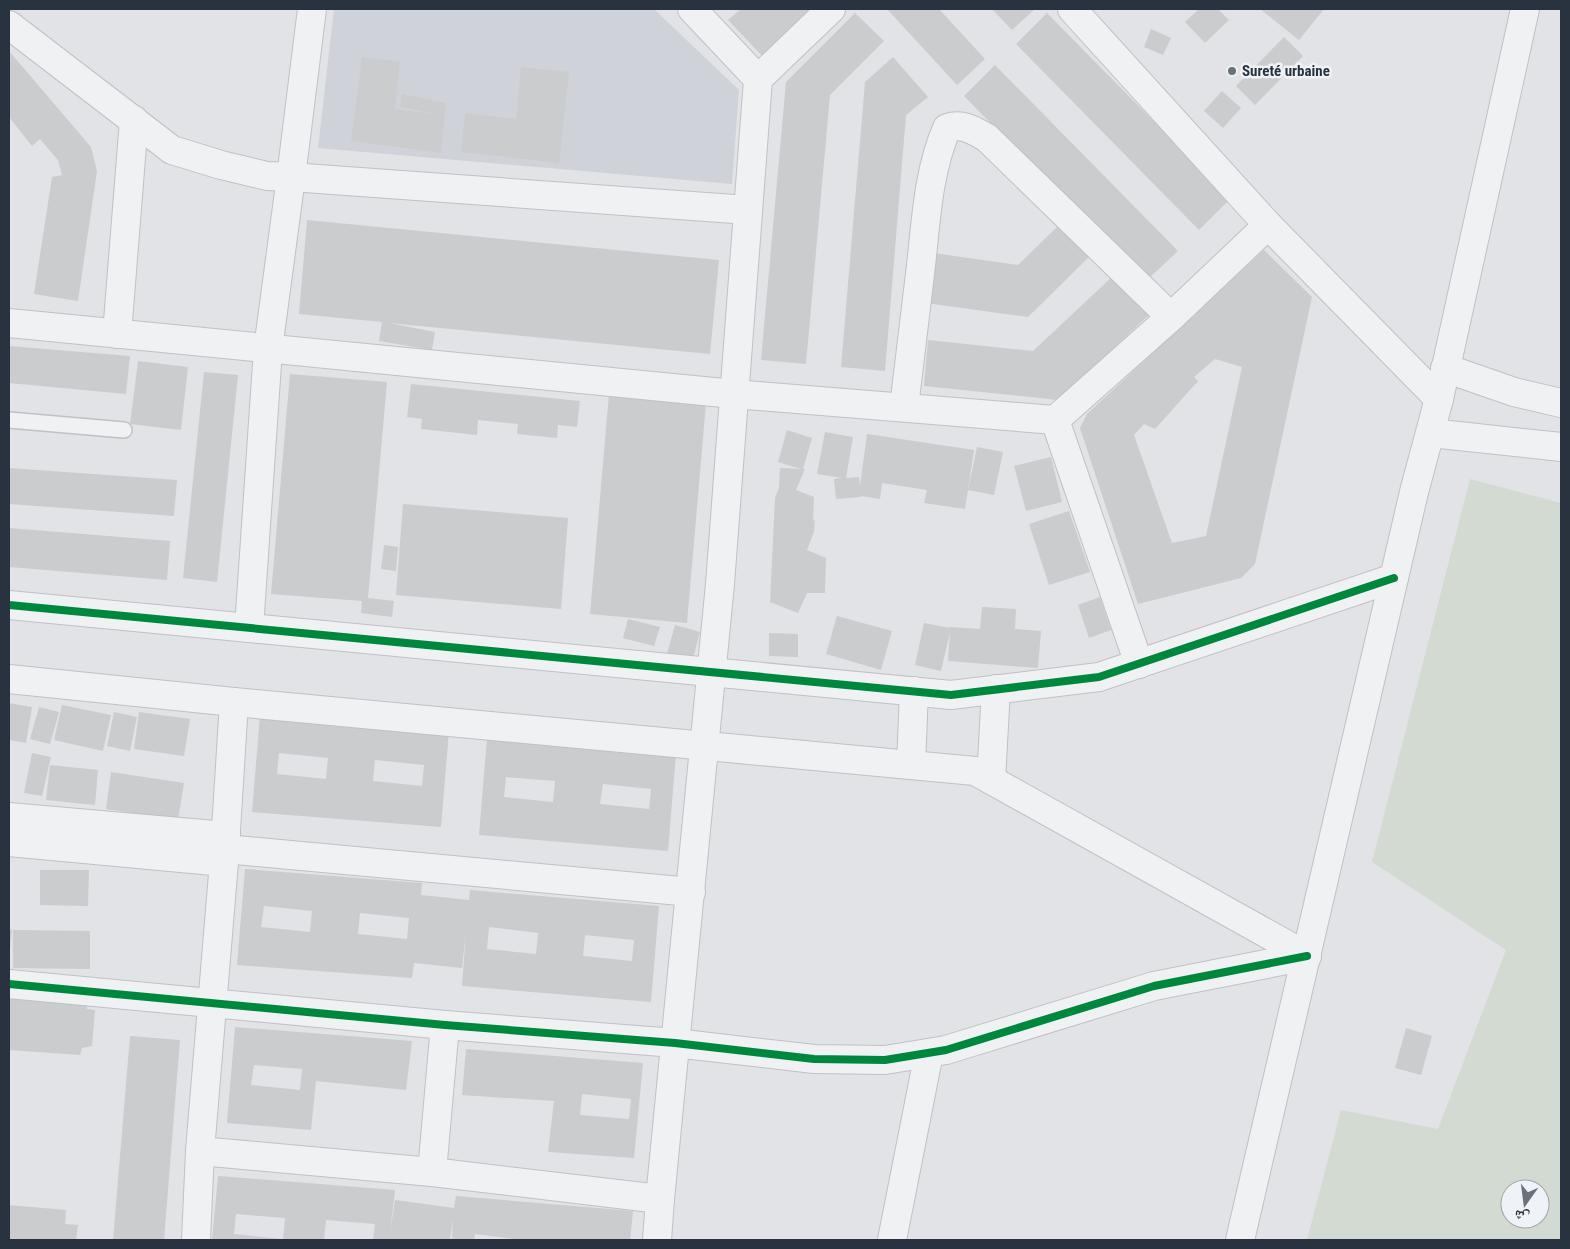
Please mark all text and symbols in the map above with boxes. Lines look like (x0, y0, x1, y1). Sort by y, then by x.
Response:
place label: Sureté urbaine (1242, 62, 1330, 80)
marker: Sureté urbaine (1226, 65, 1238, 77)
north arrow (1500, 1179, 1550, 1229)
text: ش (1513, 1206, 1531, 1226)

